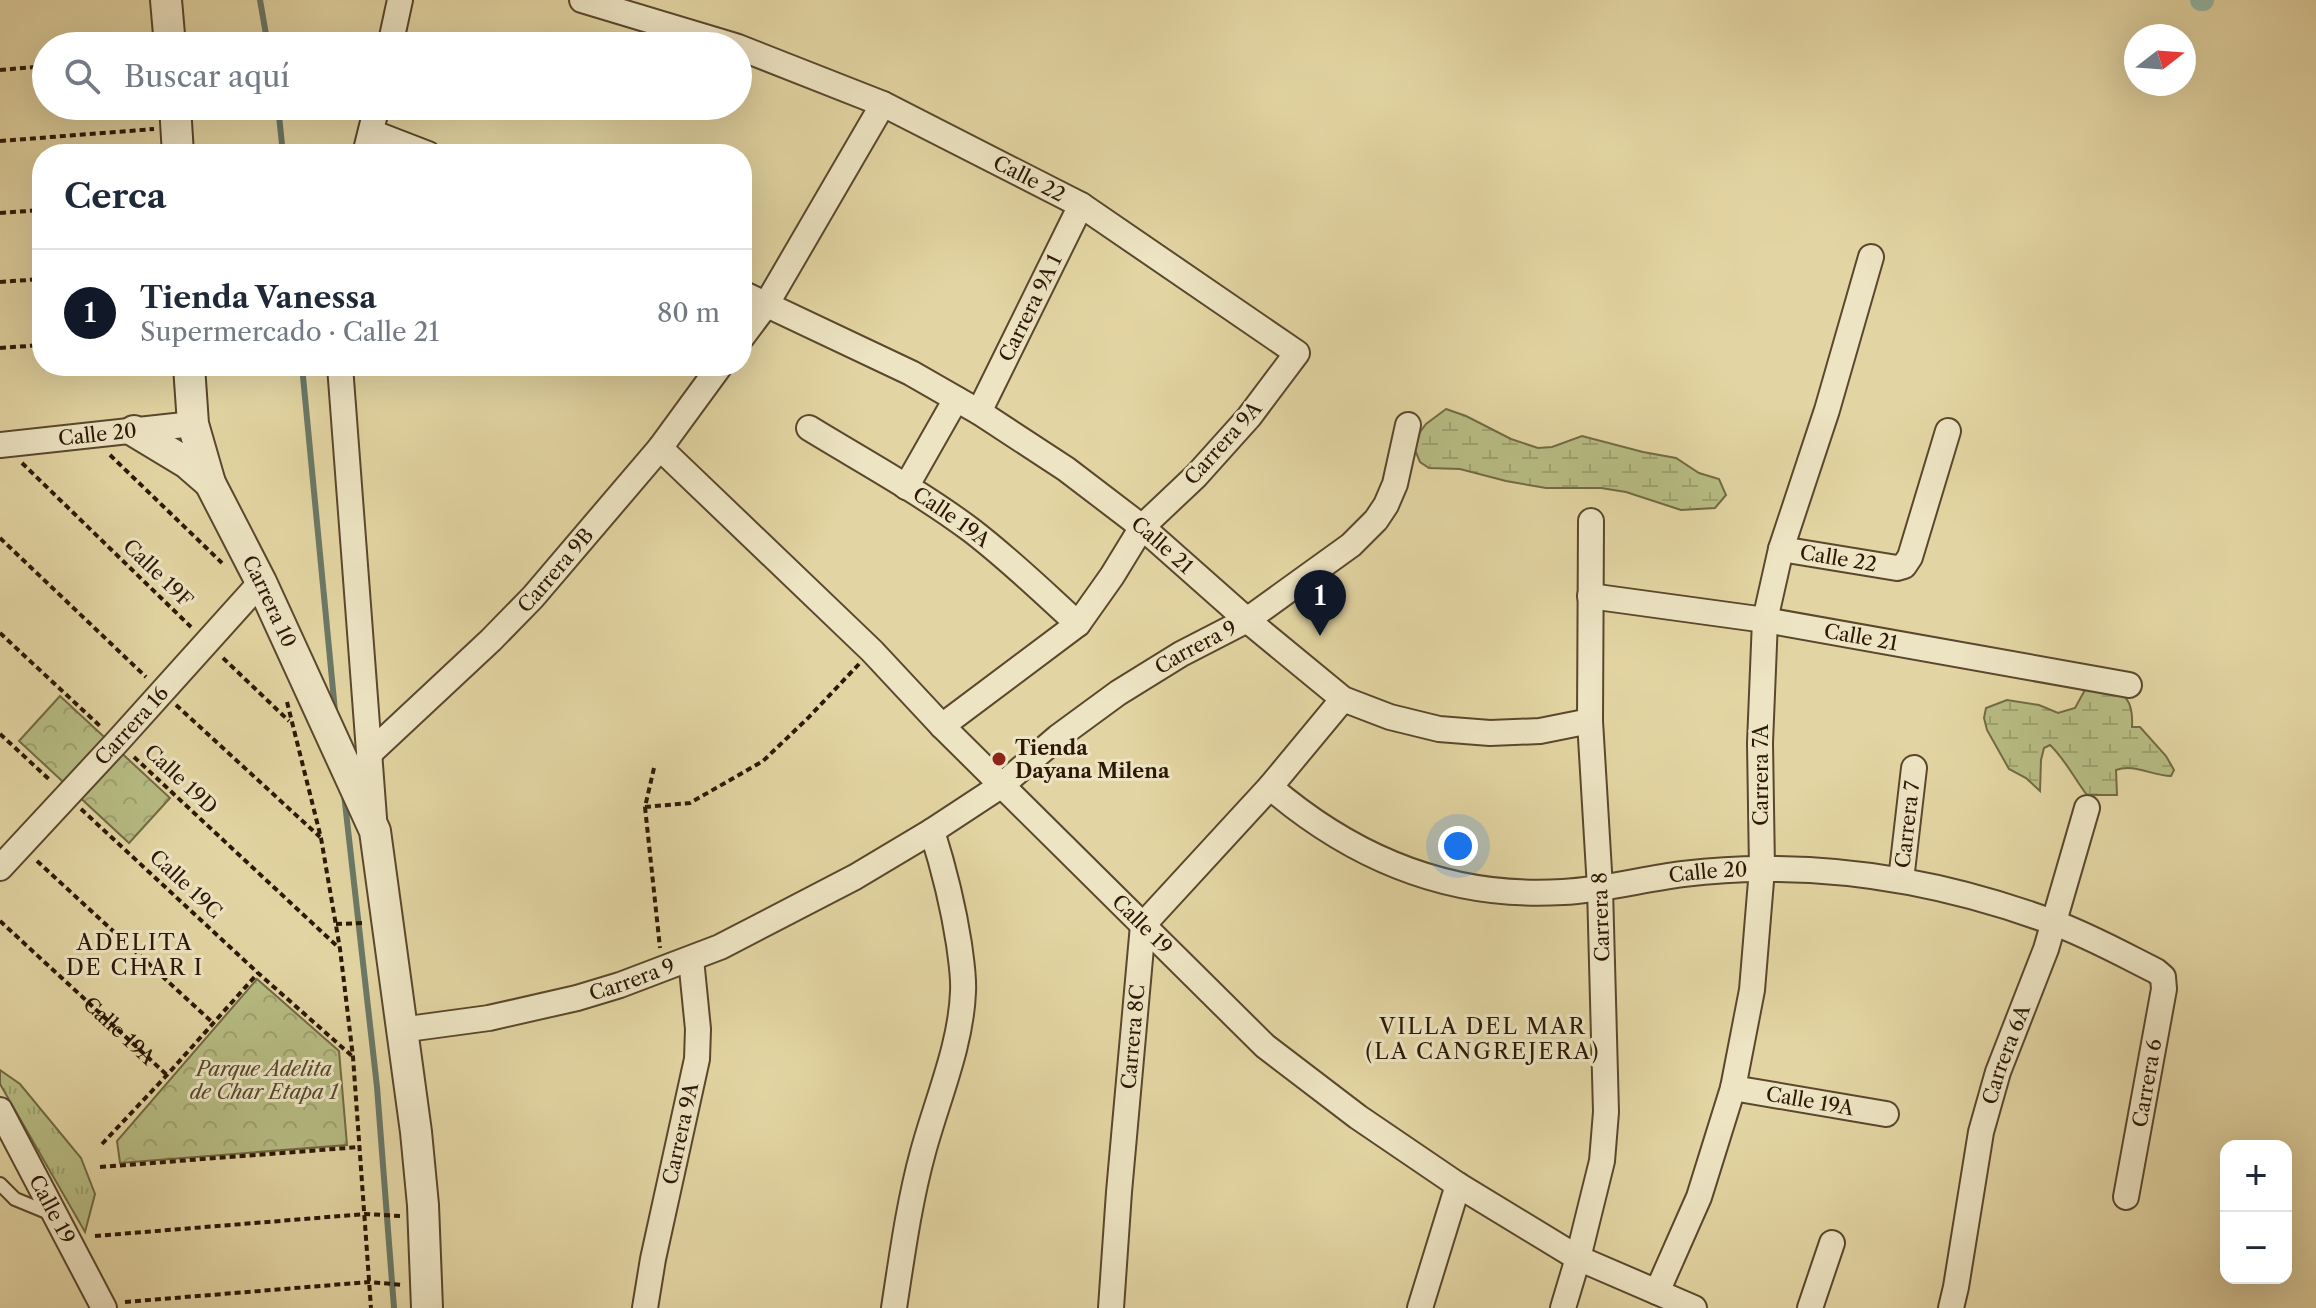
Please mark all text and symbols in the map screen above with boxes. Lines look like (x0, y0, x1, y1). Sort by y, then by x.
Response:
north arrow (2124, 24, 2196, 96)
search box (32, 32, 752, 120)
icon: search (60, 54, 104, 98)
text: Buscar aquí (124, 58, 290, 95)
street label: Calle 22 (989, 150, 1069, 207)
text: Cerca (64, 175, 166, 217)
street label: Carrera 9A 1 (994, 250, 1067, 366)
text: Tienda Vanessa (140, 279, 377, 316)
text: 1 (84, 297, 96, 329)
text: 80 m (657, 297, 720, 329)
text: Supermercado · Calle 21 (140, 316, 439, 348)
street label: Carrera 9A (1179, 396, 1267, 490)
street label: Calle 20 (57, 418, 138, 451)
street label: Calle 19A (908, 482, 996, 553)
street label: Calle 21 (1127, 511, 1198, 579)
street label: Carrera 9B (513, 523, 598, 617)
street label: Calle 19F (118, 534, 198, 612)
street label: Calle 22 (1798, 540, 1878, 576)
street label: Carrera 10 (237, 551, 301, 651)
pin: 1 (1294, 570, 1346, 636)
street label: Carrera 9 (1150, 615, 1241, 679)
street label: Calle 21 (1822, 619, 1900, 656)
street label: Carrera 16 (90, 681, 173, 770)
street label: Carrera 7A (1749, 723, 1773, 826)
place label: Tienda Dayana Milena (1015, 736, 1170, 783)
street label: Calle 19D (140, 739, 222, 819)
marker: Tienda Dayana Milena (990, 750, 1008, 768)
street label: Carrera 7 (1890, 779, 1924, 869)
your location (1438, 826, 1478, 866)
street label: Calle 19C (145, 845, 227, 923)
street label: Calle 20 (1667, 857, 1748, 888)
street label: Carrera 8 (1587, 872, 1615, 962)
street label: Calle 19 (1107, 890, 1177, 959)
district label: ADELITA DE CHAR I (66, 929, 204, 981)
street label: Carrera 9 (586, 953, 678, 1006)
street label: Carrera 8C (1116, 984, 1150, 1090)
street label: Calle 19A (78, 992, 161, 1071)
street label: Carrera 6A (1977, 1000, 2035, 1107)
district label: VILLA DEL MAR (LA CANGREJERA) (1366, 1013, 1600, 1065)
street label: Carrera 6 (2127, 1037, 2167, 1129)
park label: Parque Adelita de Char Etapa 1 (190, 1057, 339, 1104)
street label: Carrera 9A (658, 1079, 704, 1187)
street label: Calle 19A (1764, 1082, 1857, 1121)
map controls (2220, 1140, 2292, 1284)
button: + (2220, 1140, 2292, 1212)
street label: Calle 19 (24, 1171, 80, 1248)
button: − (2220, 1212, 2292, 1284)

